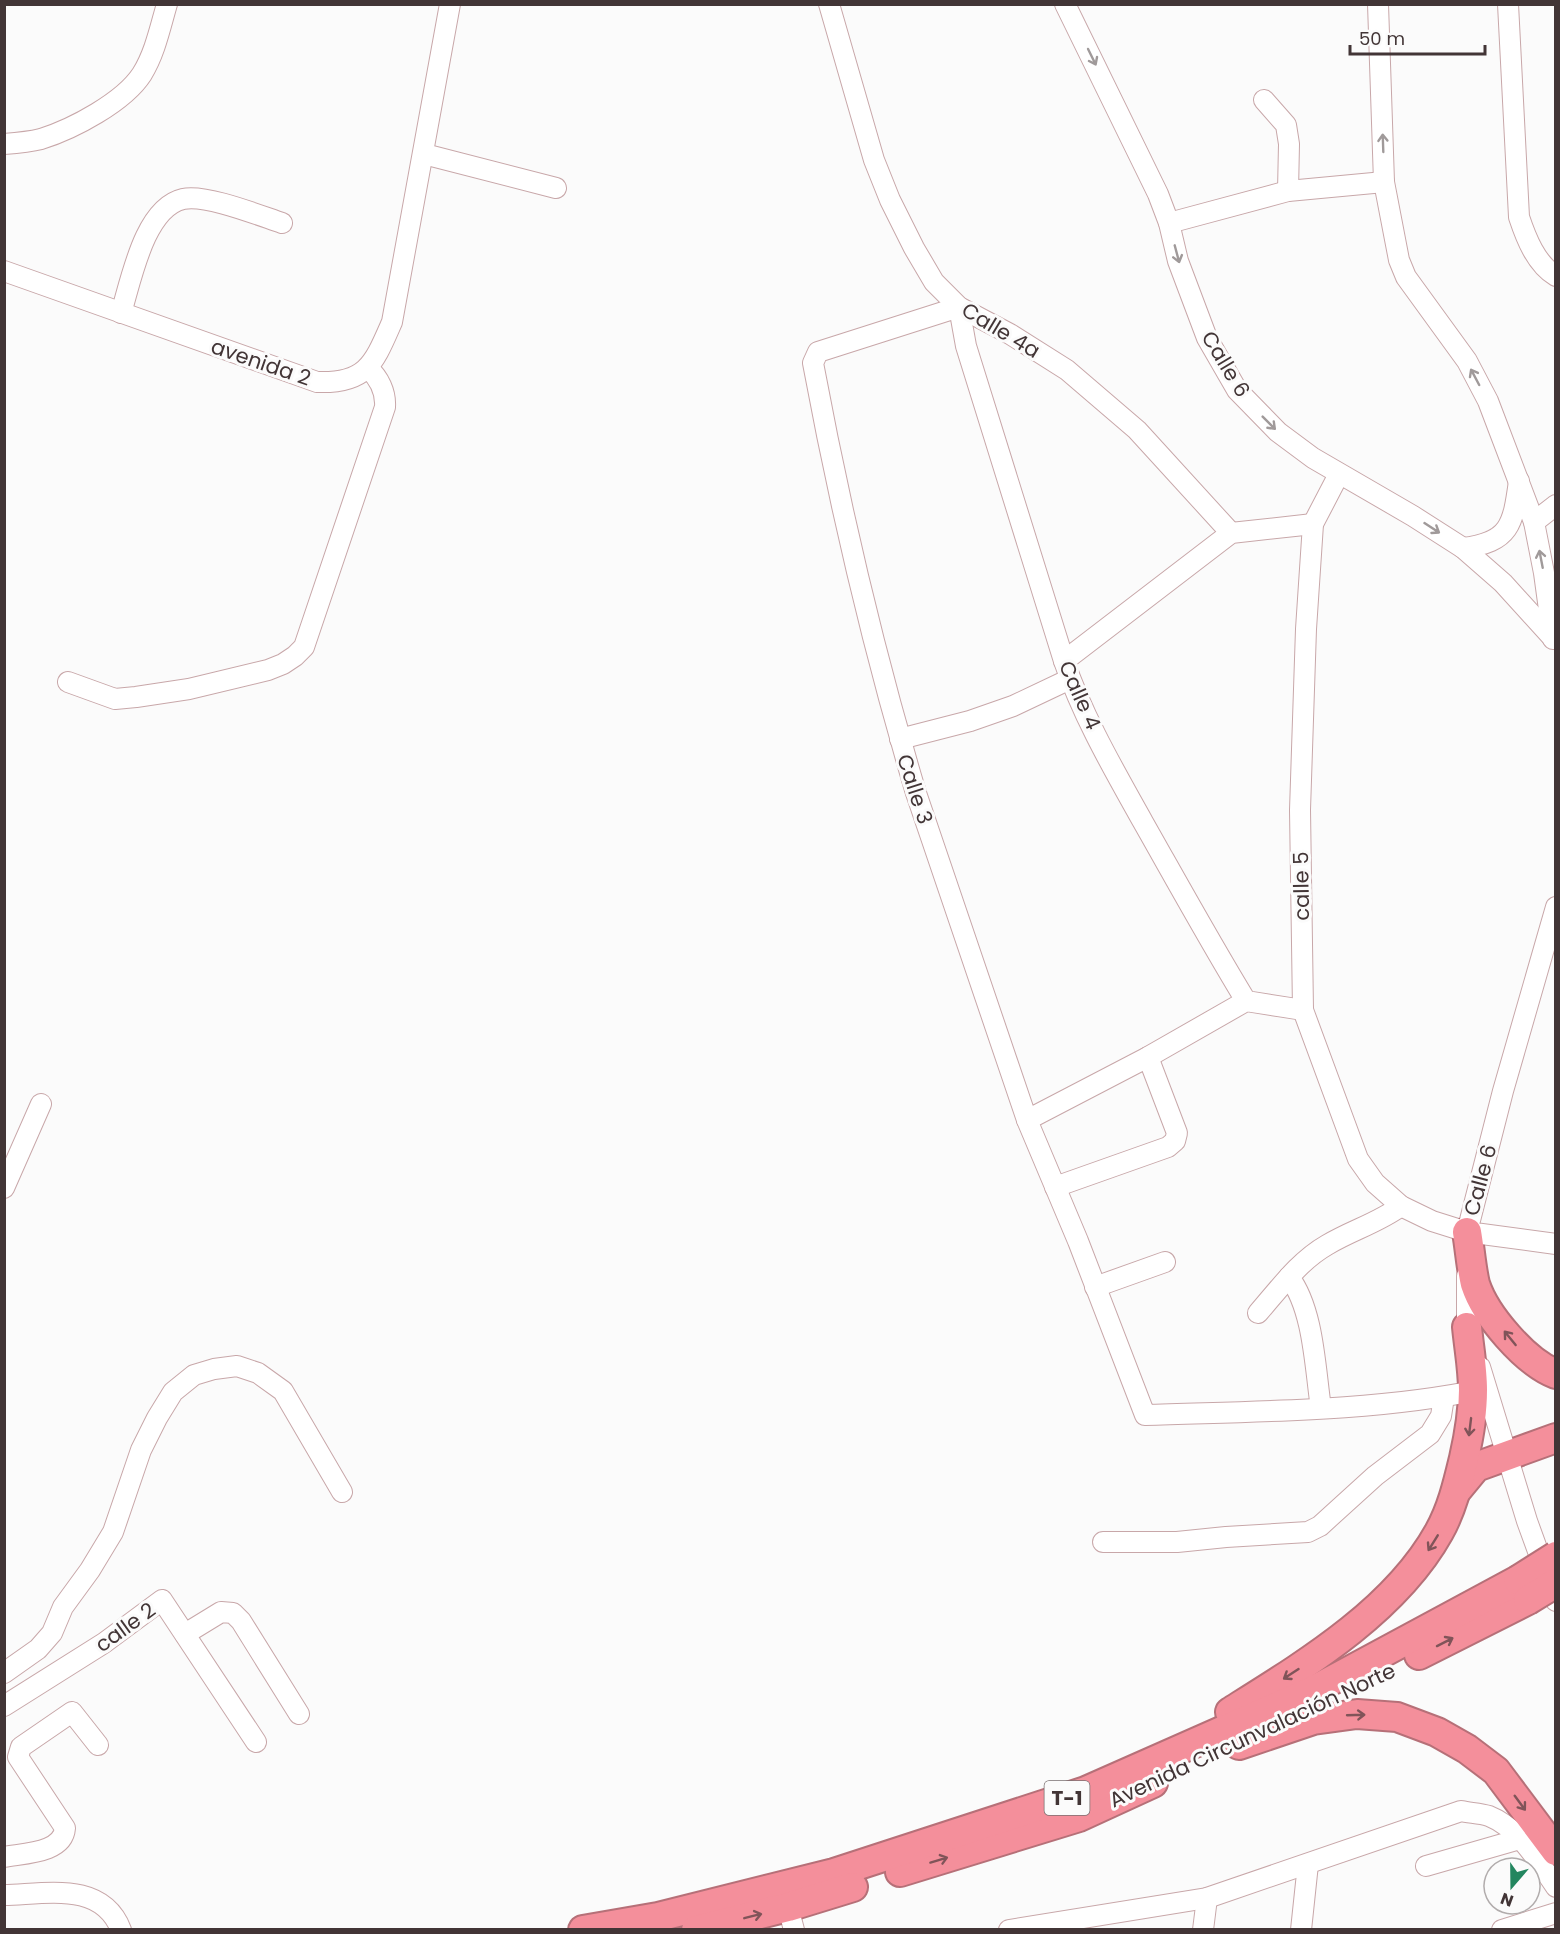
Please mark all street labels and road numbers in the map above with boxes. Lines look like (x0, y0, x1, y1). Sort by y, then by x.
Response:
street label: Calle 4a (956, 295, 1046, 365)
street label: Calle 6 (1195, 325, 1257, 403)
street label: avenida 2 (207, 331, 315, 393)
street label: Calle 4 (1052, 656, 1108, 734)
street label: Calle 3 (890, 750, 940, 828)
street label: calle 5 (1286, 851, 1316, 921)
street label: Calle 6 (1457, 1141, 1503, 1219)
street label: calle 2 (89, 1595, 161, 1659)
street label: Avenida Circunvalación Norte (1104, 1656, 1400, 1814)
road number: T-1 (1044, 1781, 1090, 1815)

